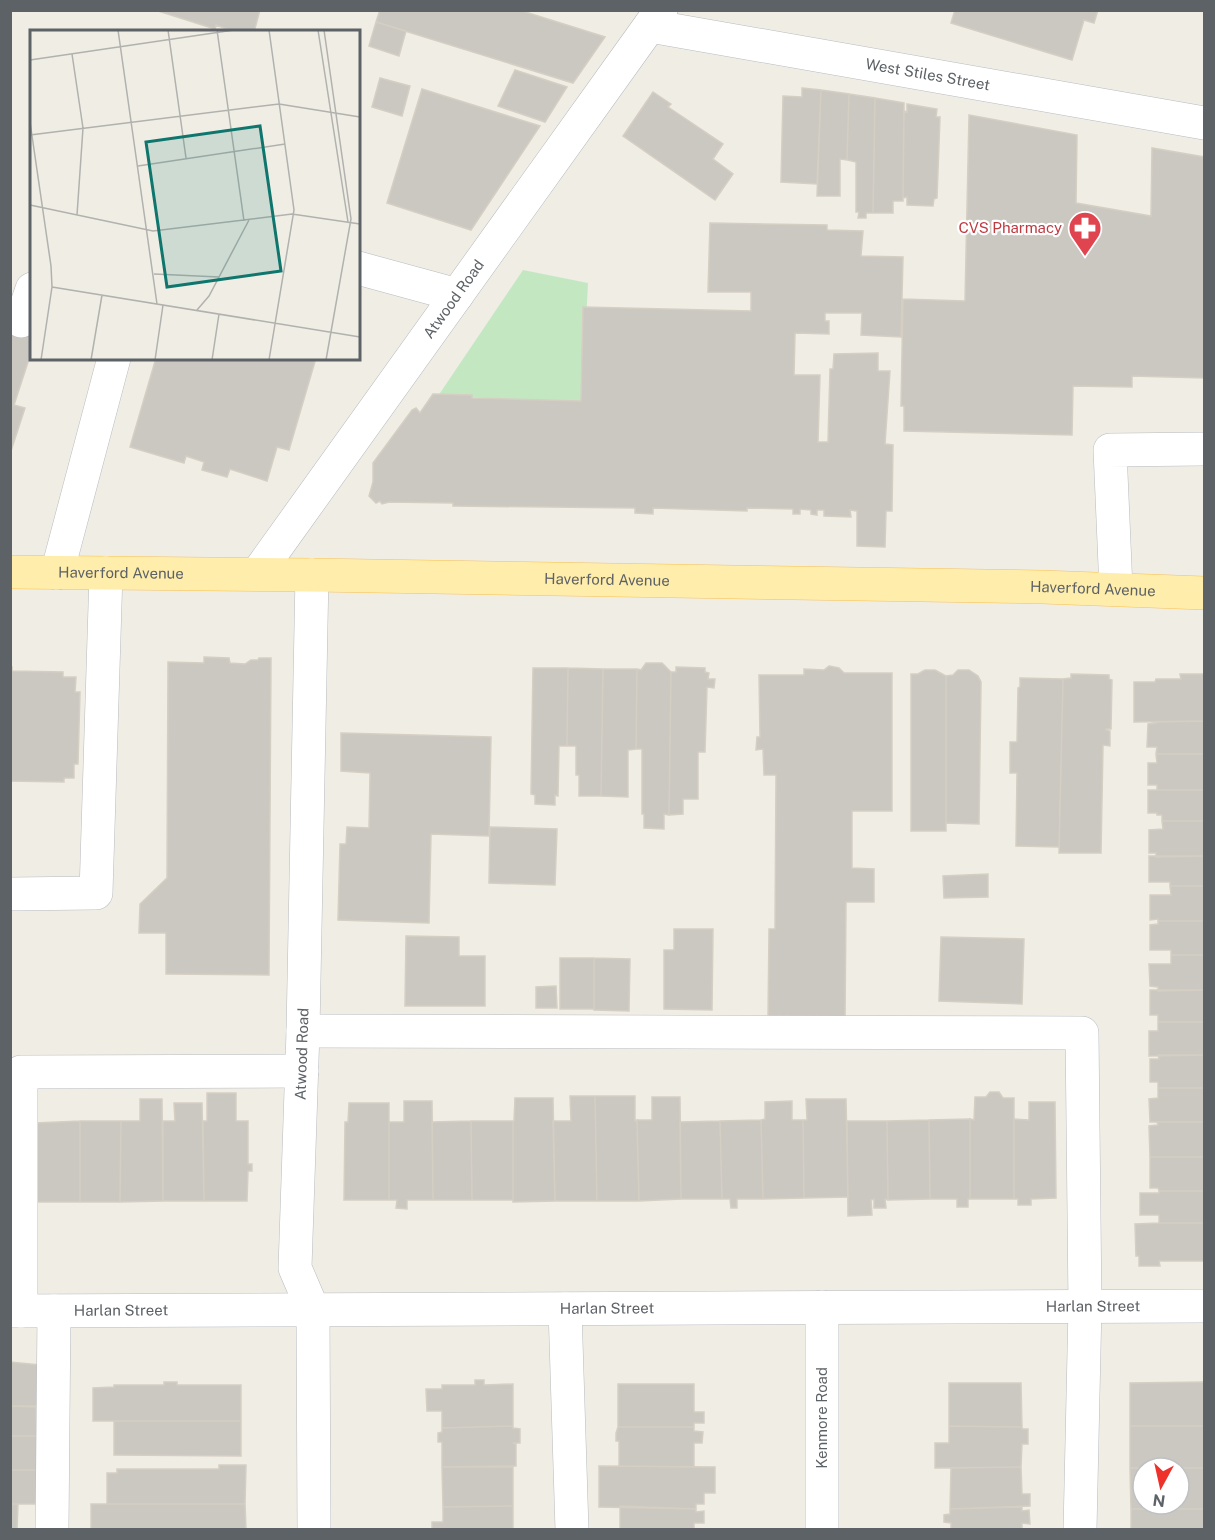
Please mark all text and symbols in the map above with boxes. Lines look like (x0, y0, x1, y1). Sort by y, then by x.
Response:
inset map (30, 30, 360, 360)
street label: West Stiles Street (864, 55, 992, 93)
pharmacy icon: CVS Pharmacy (1067, 210, 1103, 257)
place label: CVS Pharmacy (959, 219, 1062, 236)
street label: Atwood Road (420, 256, 487, 341)
street label: Haverford Avenue (58, 563, 184, 582)
street label: Haverford Avenue (544, 570, 670, 589)
street label: Haverford Avenue (1030, 578, 1156, 599)
street label: Atwood Road (291, 1008, 312, 1100)
street label: Harlan Street (1046, 1297, 1140, 1315)
street label: Harlan Street (560, 1299, 654, 1317)
street label: Harlan Street (74, 1301, 168, 1319)
street label: Kenmore Road (813, 1367, 830, 1469)
north arrow (1131, 1456, 1191, 1516)
text: N (1151, 1490, 1167, 1511)

